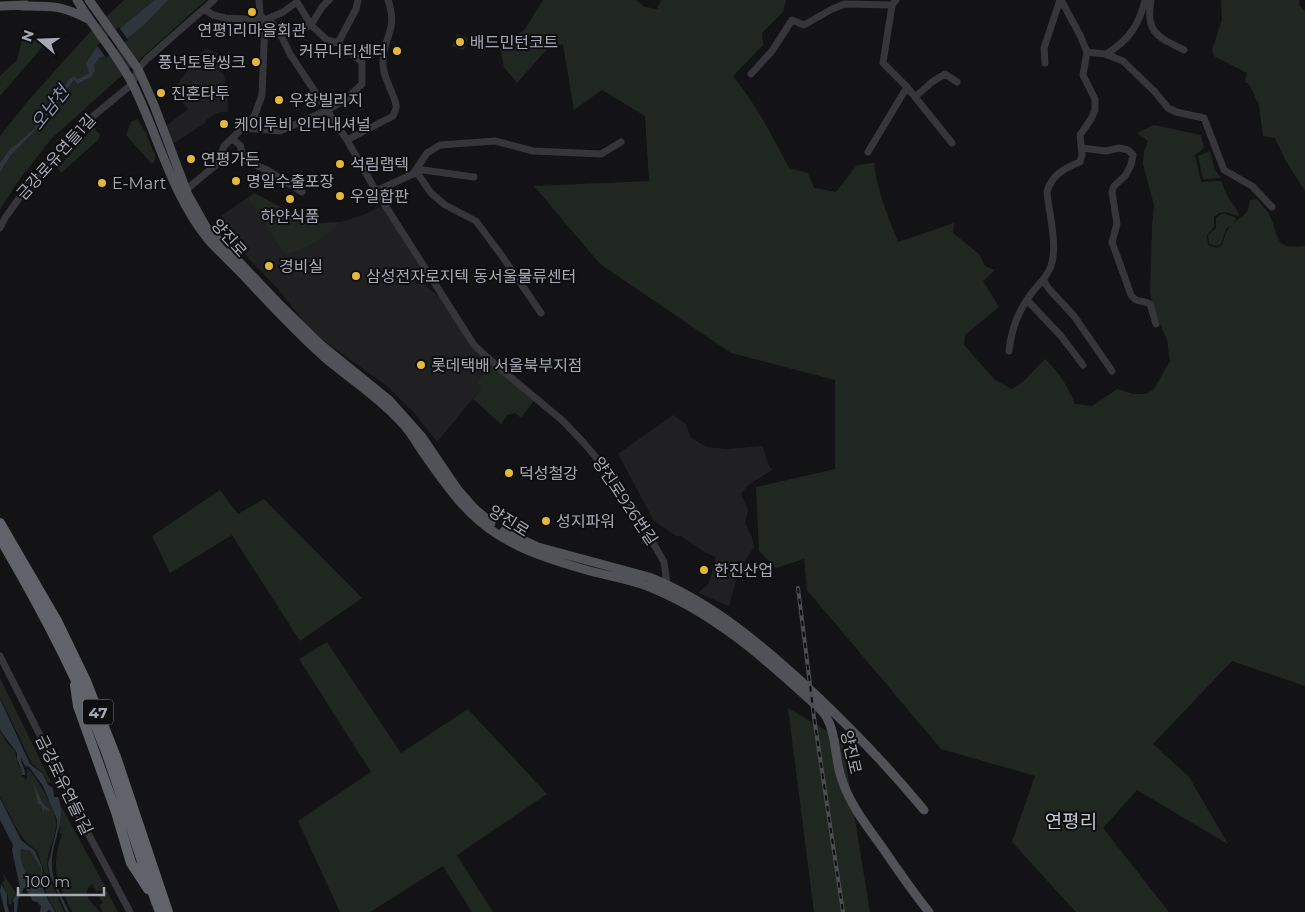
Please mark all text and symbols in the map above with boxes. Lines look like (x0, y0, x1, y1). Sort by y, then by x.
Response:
marker: 연평1리마을회관 (246, 6, 258, 18)
north arrow (15, 15, 65, 65)
place label: 연평1리마을회관 (198, 21, 307, 40)
text: N (17, 27, 38, 44)
place label: 배드민턴코트 (470, 33, 558, 52)
marker: 배드민턴코트 (454, 36, 466, 48)
place label: 커뮤니티센터 (299, 42, 387, 61)
marker: 커뮤니티센터 (391, 45, 403, 57)
place label: 풍년토탈씽크 (158, 53, 246, 72)
marker: 풍년토탈씽크 (250, 56, 262, 68)
water label: 오남천 (26, 80, 75, 134)
place label: 진혼타투 (171, 84, 230, 103)
marker: 진혼타투 (155, 87, 167, 99)
place label: 우창빌리지 (289, 91, 363, 110)
marker: 우창빌리지 (273, 94, 285, 106)
street label: 금강로유연들1길 (13, 110, 99, 204)
place label: 케이투비 인터내셔널 (234, 115, 371, 134)
marker: 케이투비 인터내셔널 (218, 118, 230, 130)
place label: 연평가든 (201, 150, 260, 169)
marker: 연평가든 (185, 153, 197, 165)
place label: 석림랩텍 (350, 155, 409, 174)
marker: 석림랩텍 (334, 158, 346, 170)
place label: 명일수출포장 (246, 172, 335, 191)
place label: E-Mart (112, 174, 167, 193)
marker: 명일수출포장 (230, 175, 242, 187)
marker: E-Mart (96, 177, 108, 189)
place label: 우일합판 (350, 187, 409, 206)
marker: 우일합판 (334, 190, 346, 202)
marker: 하얀식품 (284, 193, 296, 205)
place label: 하얀식품 (261, 207, 320, 226)
street label: 양진로 (207, 215, 251, 261)
place label: 경비실 (279, 257, 323, 276)
marker: 경비실 (263, 260, 275, 272)
place label: 삼성전자로지텍 동서울물류센터 (366, 267, 576, 286)
marker: 삼성전자로지텍 동서울물류센터 (350, 270, 362, 282)
place label: 롯데택배 서울북부지점 (431, 356, 582, 375)
marker: 롯데택배 서울북부지점 (415, 359, 427, 371)
street label: 양진로926번길 (589, 453, 661, 549)
place label: 덕성철강 (519, 464, 578, 483)
marker: 덕성철강 (503, 467, 515, 479)
street label: 양진로 (485, 501, 533, 541)
place label: 성지파워 (556, 512, 615, 531)
marker: 성지파워 (540, 515, 552, 527)
place label: 한진산업 (714, 561, 773, 580)
marker: 한진산업 (698, 564, 710, 576)
road number: 47 (83, 700, 113, 724)
street label: 양진로 (837, 728, 865, 776)
street label: 금강로유연들1길 (32, 732, 96, 838)
district label: 연평리 (1045, 810, 1097, 833)
scale bar (18, 864, 104, 896)
text: 100 m (25, 872, 70, 891)

